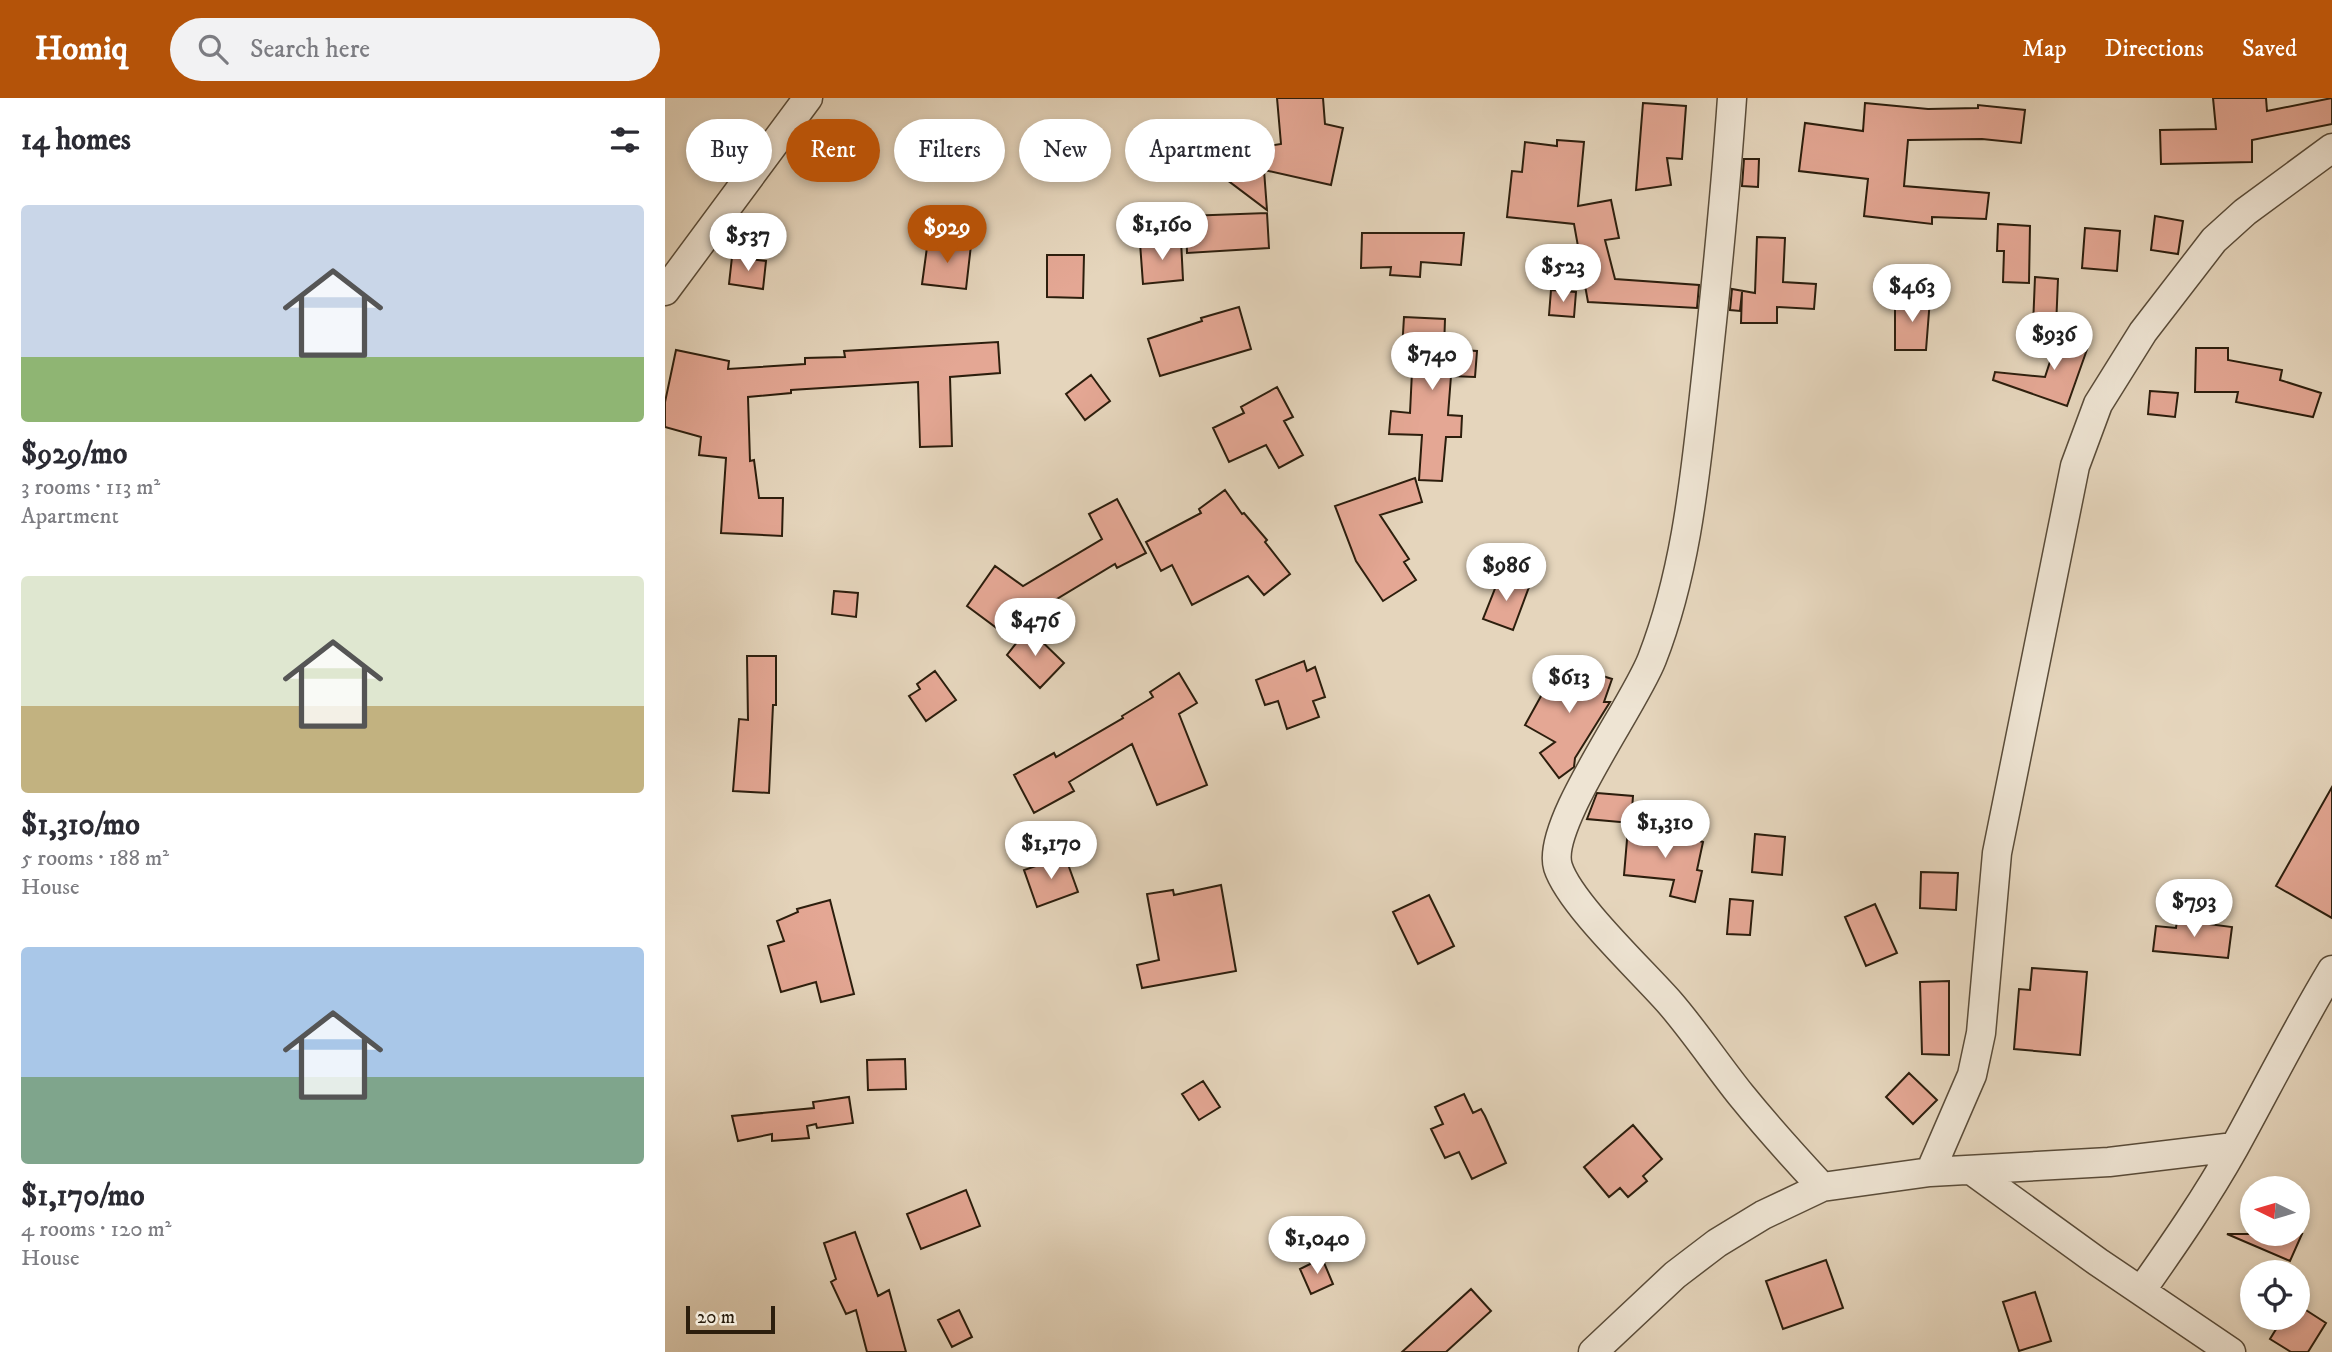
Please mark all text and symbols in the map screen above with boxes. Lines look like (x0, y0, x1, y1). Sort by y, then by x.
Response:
search box (170, 18, 660, 81)
text: Homiq (35, 29, 128, 70)
icon: search (194, 30, 232, 68)
text: Search here (250, 33, 370, 66)
text: Map (2022, 34, 2067, 64)
text: Directions (2105, 34, 2204, 64)
text: Saved (2242, 34, 2297, 64)
chip: Buy (686, 119, 772, 182)
chip: Rent (786, 119, 880, 182)
chip: Filters (894, 119, 1005, 182)
chip: New (1019, 119, 1111, 182)
chip: Apartment (1125, 119, 1275, 182)
icon: filters (606, 121, 644, 159)
text: 14 homes (21, 122, 131, 159)
pin: $1,160 (1105, 202, 1219, 262)
pin: $929 (906, 206, 988, 265)
text: $1,160 (1132, 210, 1192, 239)
text: $929 (924, 213, 970, 242)
pin: $537 (707, 214, 789, 273)
text: $537 (726, 221, 770, 250)
pin: $523 (1522, 244, 1604, 304)
icon: home (270, 250, 396, 376)
text: $523 (1541, 252, 1585, 281)
pin: $463 (1871, 264, 1953, 324)
text: $463 (1889, 272, 1935, 301)
pin: $936 (2013, 313, 2095, 372)
text: $936 (2032, 320, 2076, 349)
pin: $740 (1391, 332, 1473, 392)
text: $740 (1407, 340, 1457, 369)
text: $929/mo (21, 436, 127, 473)
text: 3 rooms · 113 m² (21, 473, 160, 502)
text: Apartment (21, 502, 119, 531)
pin: $986 (1465, 544, 1547, 603)
text: $986 (1482, 551, 1530, 580)
pin: $476 (994, 598, 1076, 658)
text: $476 (1010, 606, 1060, 635)
icon: home (270, 621, 396, 747)
pin: $613 (1528, 656, 1610, 715)
text: $613 (1548, 663, 1590, 692)
pin: $1,310 (1608, 800, 1722, 860)
text: $1,310/mo (21, 807, 140, 844)
text: $1,310 (1637, 808, 1693, 837)
pin: $1,170 (994, 822, 1108, 881)
text: $1,170 (1021, 829, 1081, 858)
text: 5 rooms · 188 m² (21, 844, 169, 873)
text: House (21, 873, 79, 902)
pin: $793 (2153, 880, 2235, 939)
text: $793 (2172, 887, 2216, 916)
icon: home (270, 992, 396, 1118)
north arrow (2240, 1176, 2310, 1246)
map controls (2240, 1176, 2310, 1330)
text: $1,170/mo (21, 1178, 145, 1215)
text: 4 rooms · 120 m² (21, 1215, 172, 1244)
pin: $1,040 (1260, 1216, 1374, 1276)
text: $1,040 (1284, 1224, 1350, 1253)
text: House (21, 1244, 79, 1273)
button: locate (2240, 1260, 2310, 1330)
scale bar (686, 1303, 775, 1335)
text: 20 m (697, 1306, 735, 1329)

